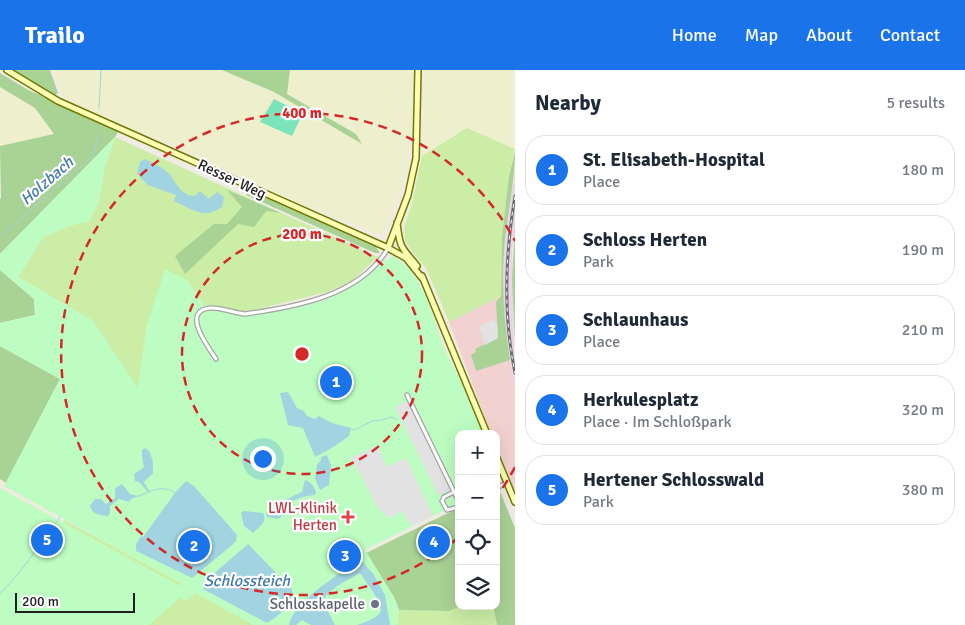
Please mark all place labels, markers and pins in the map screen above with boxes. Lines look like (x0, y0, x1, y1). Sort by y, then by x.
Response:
centre of rings (293, 345, 311, 363)
pin: 1 (320, 363, 352, 401)
place label: LWL-Klinik Herten (268, 499, 337, 534)
marker: LWL-Klinik Herten (341, 510, 355, 524)
pin: 5 (31, 521, 63, 559)
pin: 4 (418, 523, 450, 561)
pin: 2 (178, 527, 210, 565)
pin: 3 (329, 537, 361, 575)
place label: Schlosskapelle (270, 595, 365, 613)
marker: Schlosskapelle (369, 598, 381, 610)

